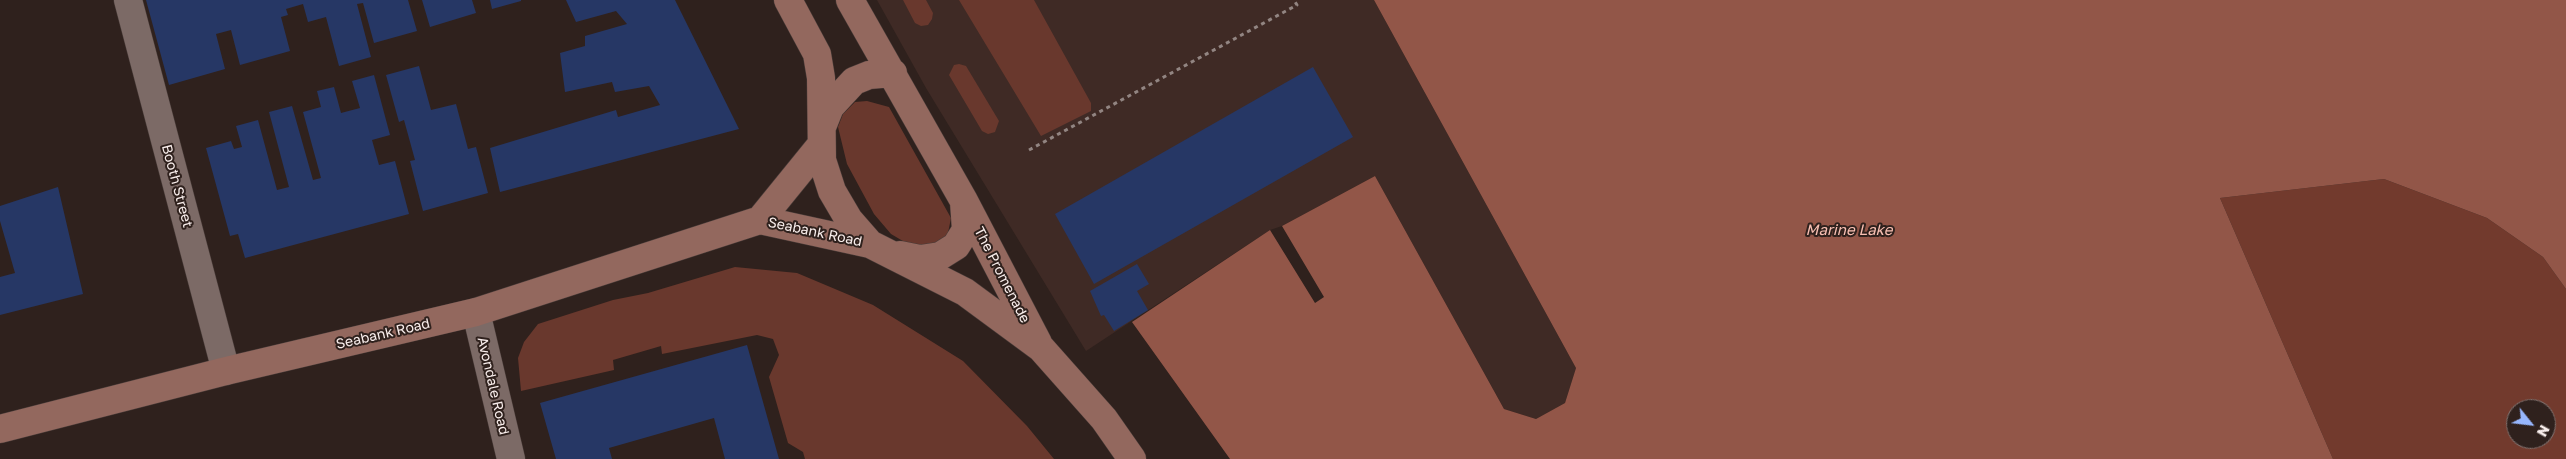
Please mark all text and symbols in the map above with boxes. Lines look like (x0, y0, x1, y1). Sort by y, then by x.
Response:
street label: Booth Street (158, 143, 196, 229)
street label: Seabank Road (766, 214, 864, 250)
water label: Marine Lake (1806, 221, 1892, 239)
street label: The Promenade (971, 224, 1033, 326)
street label: Seabank Road (334, 315, 432, 353)
street label: Avondale Road (474, 335, 512, 437)
north arrow (2506, 399, 2556, 449)
text: N (2534, 422, 2554, 440)

